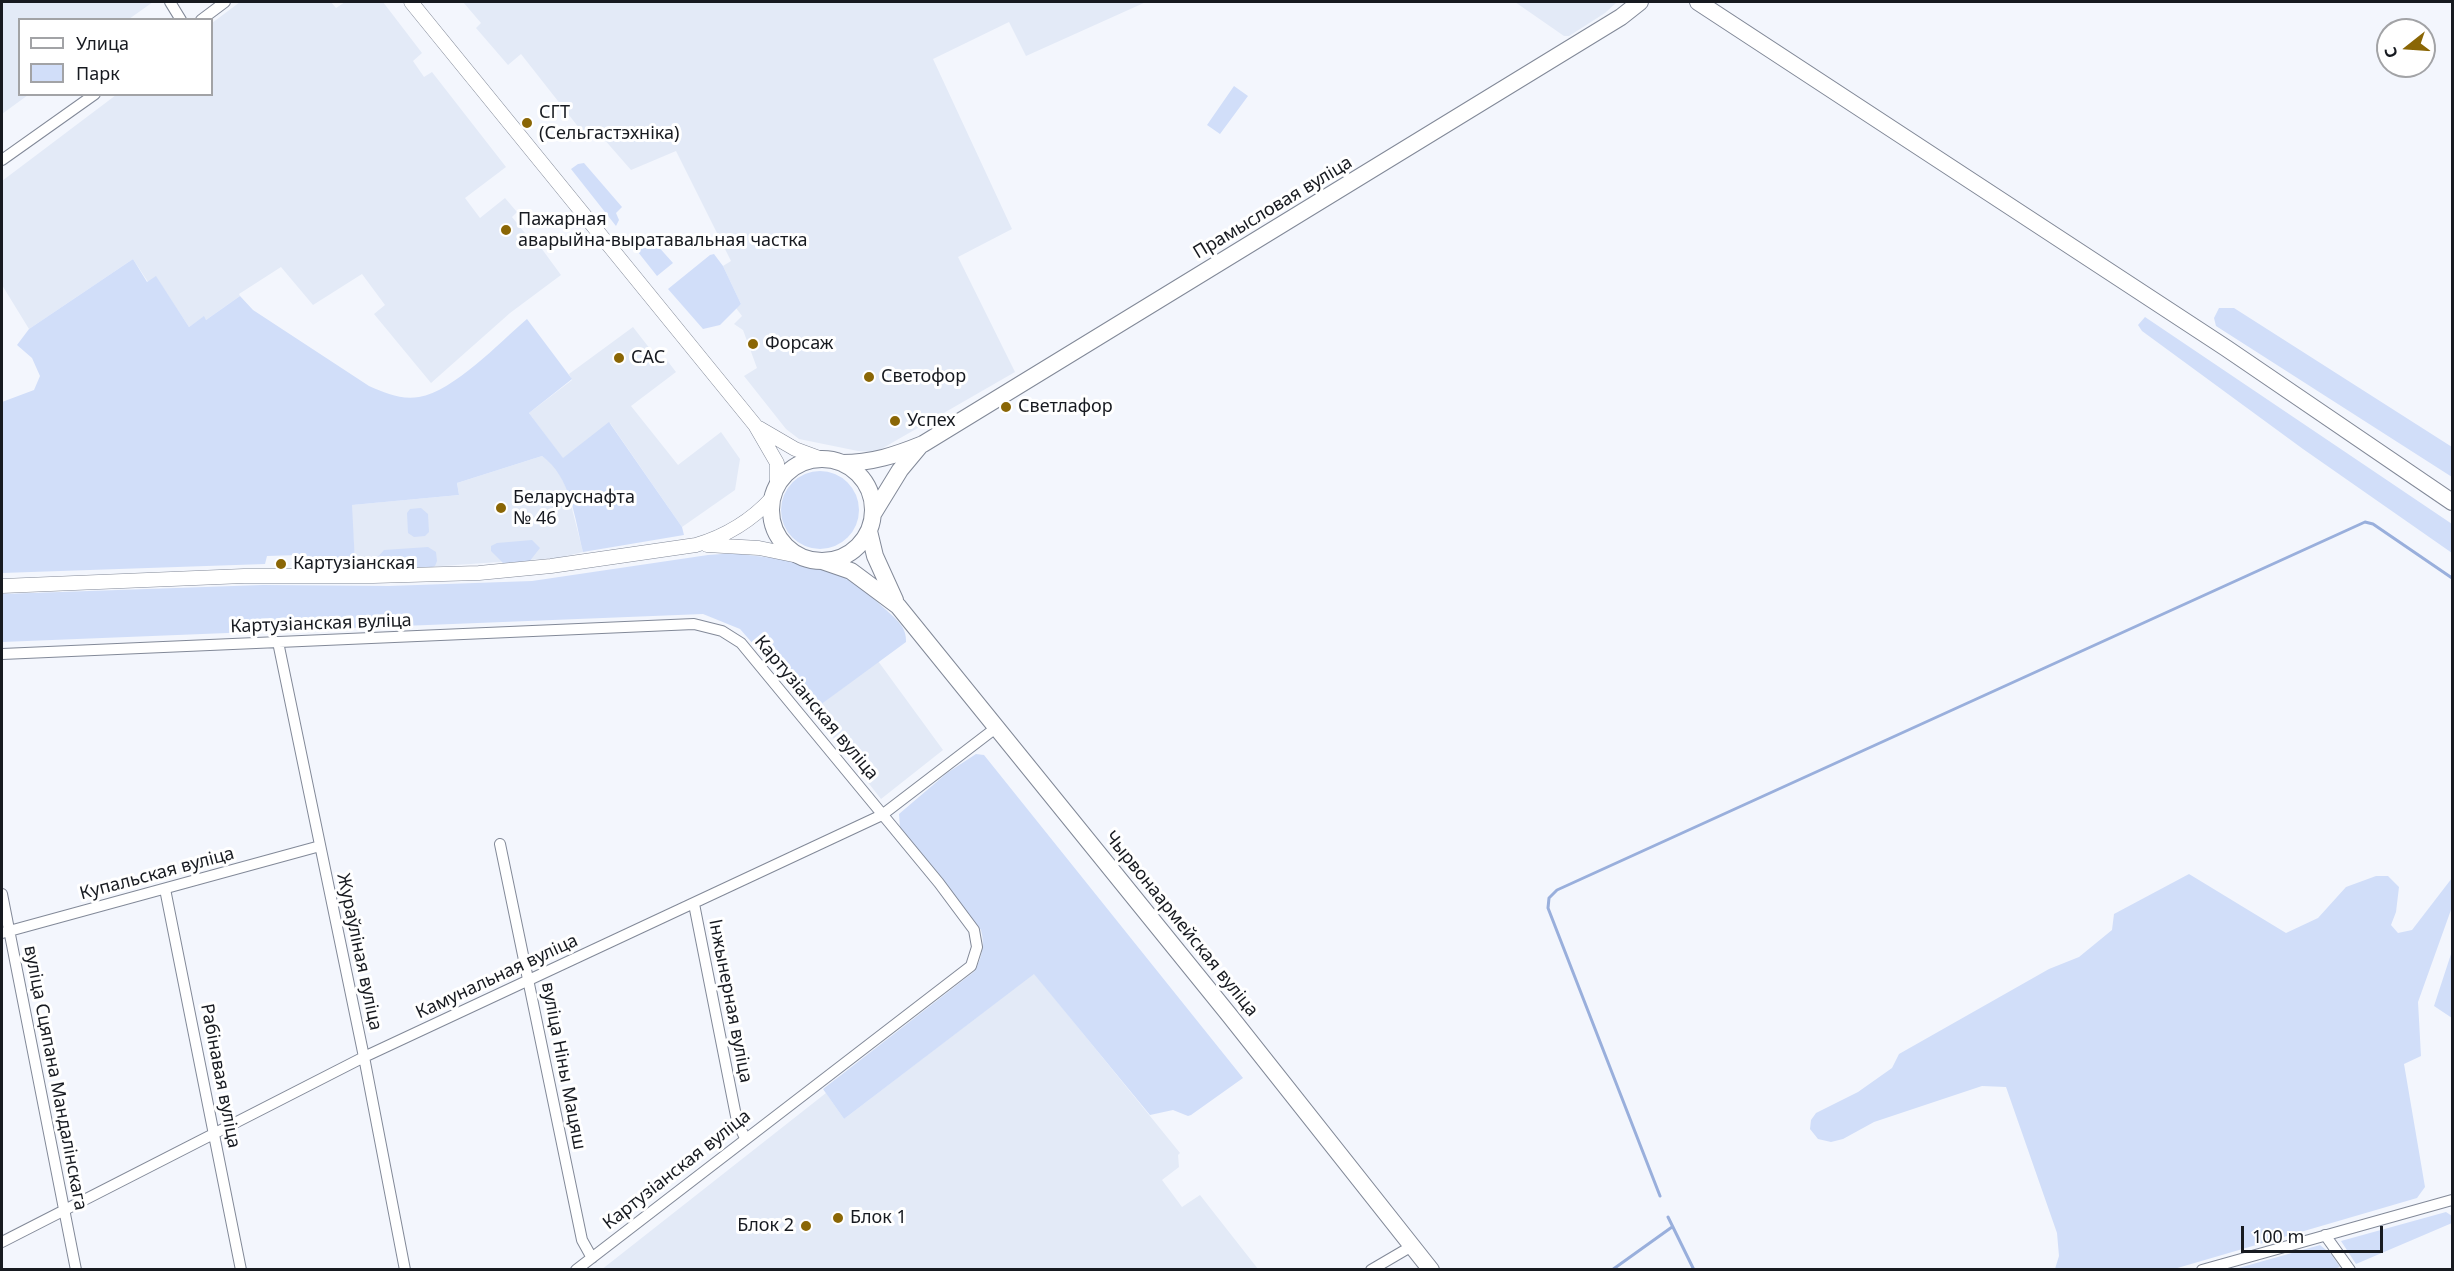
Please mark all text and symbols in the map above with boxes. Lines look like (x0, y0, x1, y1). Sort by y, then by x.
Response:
legend (18, 18, 213, 96)
north arrow (2376, 18, 2436, 78)
text: Улица (76, 31, 129, 55)
text: С (2379, 45, 2403, 61)
text: Парк (76, 61, 120, 85)
place label: СГТ (Сельгастэхніка) (539, 102, 679, 144)
marker: СГТ (Сельгастэхніка) (520, 116, 534, 130)
street label: Прамысловая вуліца (1190, 152, 1356, 264)
place label: Пажарная аварыйна-выратавальная частка (518, 209, 807, 252)
marker: Пажарная аварыйна-выратавальная частка (499, 223, 513, 237)
place label: Форсаж (765, 333, 834, 355)
marker: Форсаж (746, 337, 760, 351)
place label: САС (631, 347, 665, 369)
marker: САС (612, 351, 626, 365)
place label: Светофор (881, 366, 966, 388)
marker: Светофор (862, 370, 876, 384)
place label: Светлафор (1018, 396, 1113, 418)
marker: Светлафор (999, 400, 1013, 414)
place label: Успех (907, 410, 956, 432)
marker: Успех (888, 414, 902, 428)
place label: Беларуснафта № 46 (513, 487, 635, 530)
marker: Беларуснафта № 46 (494, 501, 508, 515)
place label: Картузіанская (293, 553, 415, 575)
marker: Картузіанская (274, 557, 288, 571)
street label: Картузіанская вуліца (230, 610, 412, 638)
street label: Картузіанская вуліца (749, 632, 883, 784)
street label: Чырвонаармейская вуліца (1100, 827, 1262, 1021)
street label: Купальская вуліца (77, 843, 237, 905)
street label: Жураўліная вуліца (332, 871, 386, 1033)
street label: Інжынерная вуліца (704, 917, 756, 1085)
street label: Камунальная вуліца (413, 930, 581, 1024)
street label: вуліца Сцяпана Мандалінскага (19, 944, 91, 1212)
street label: вуліца Ніны Мацяш (536, 980, 590, 1152)
street label: Рабінавая вуліца (195, 1002, 245, 1150)
street label: Картузіанская вуліца (599, 1106, 755, 1234)
place label: Блок 1 (850, 1207, 907, 1229)
marker: Блок 1 (831, 1211, 845, 1225)
scale bar (2244, 1214, 2386, 1252)
place label: Блок 2 (737, 1215, 794, 1237)
marker: Блок 2 (799, 1219, 813, 1233)
text: 100 m (2252, 1224, 2304, 1248)

